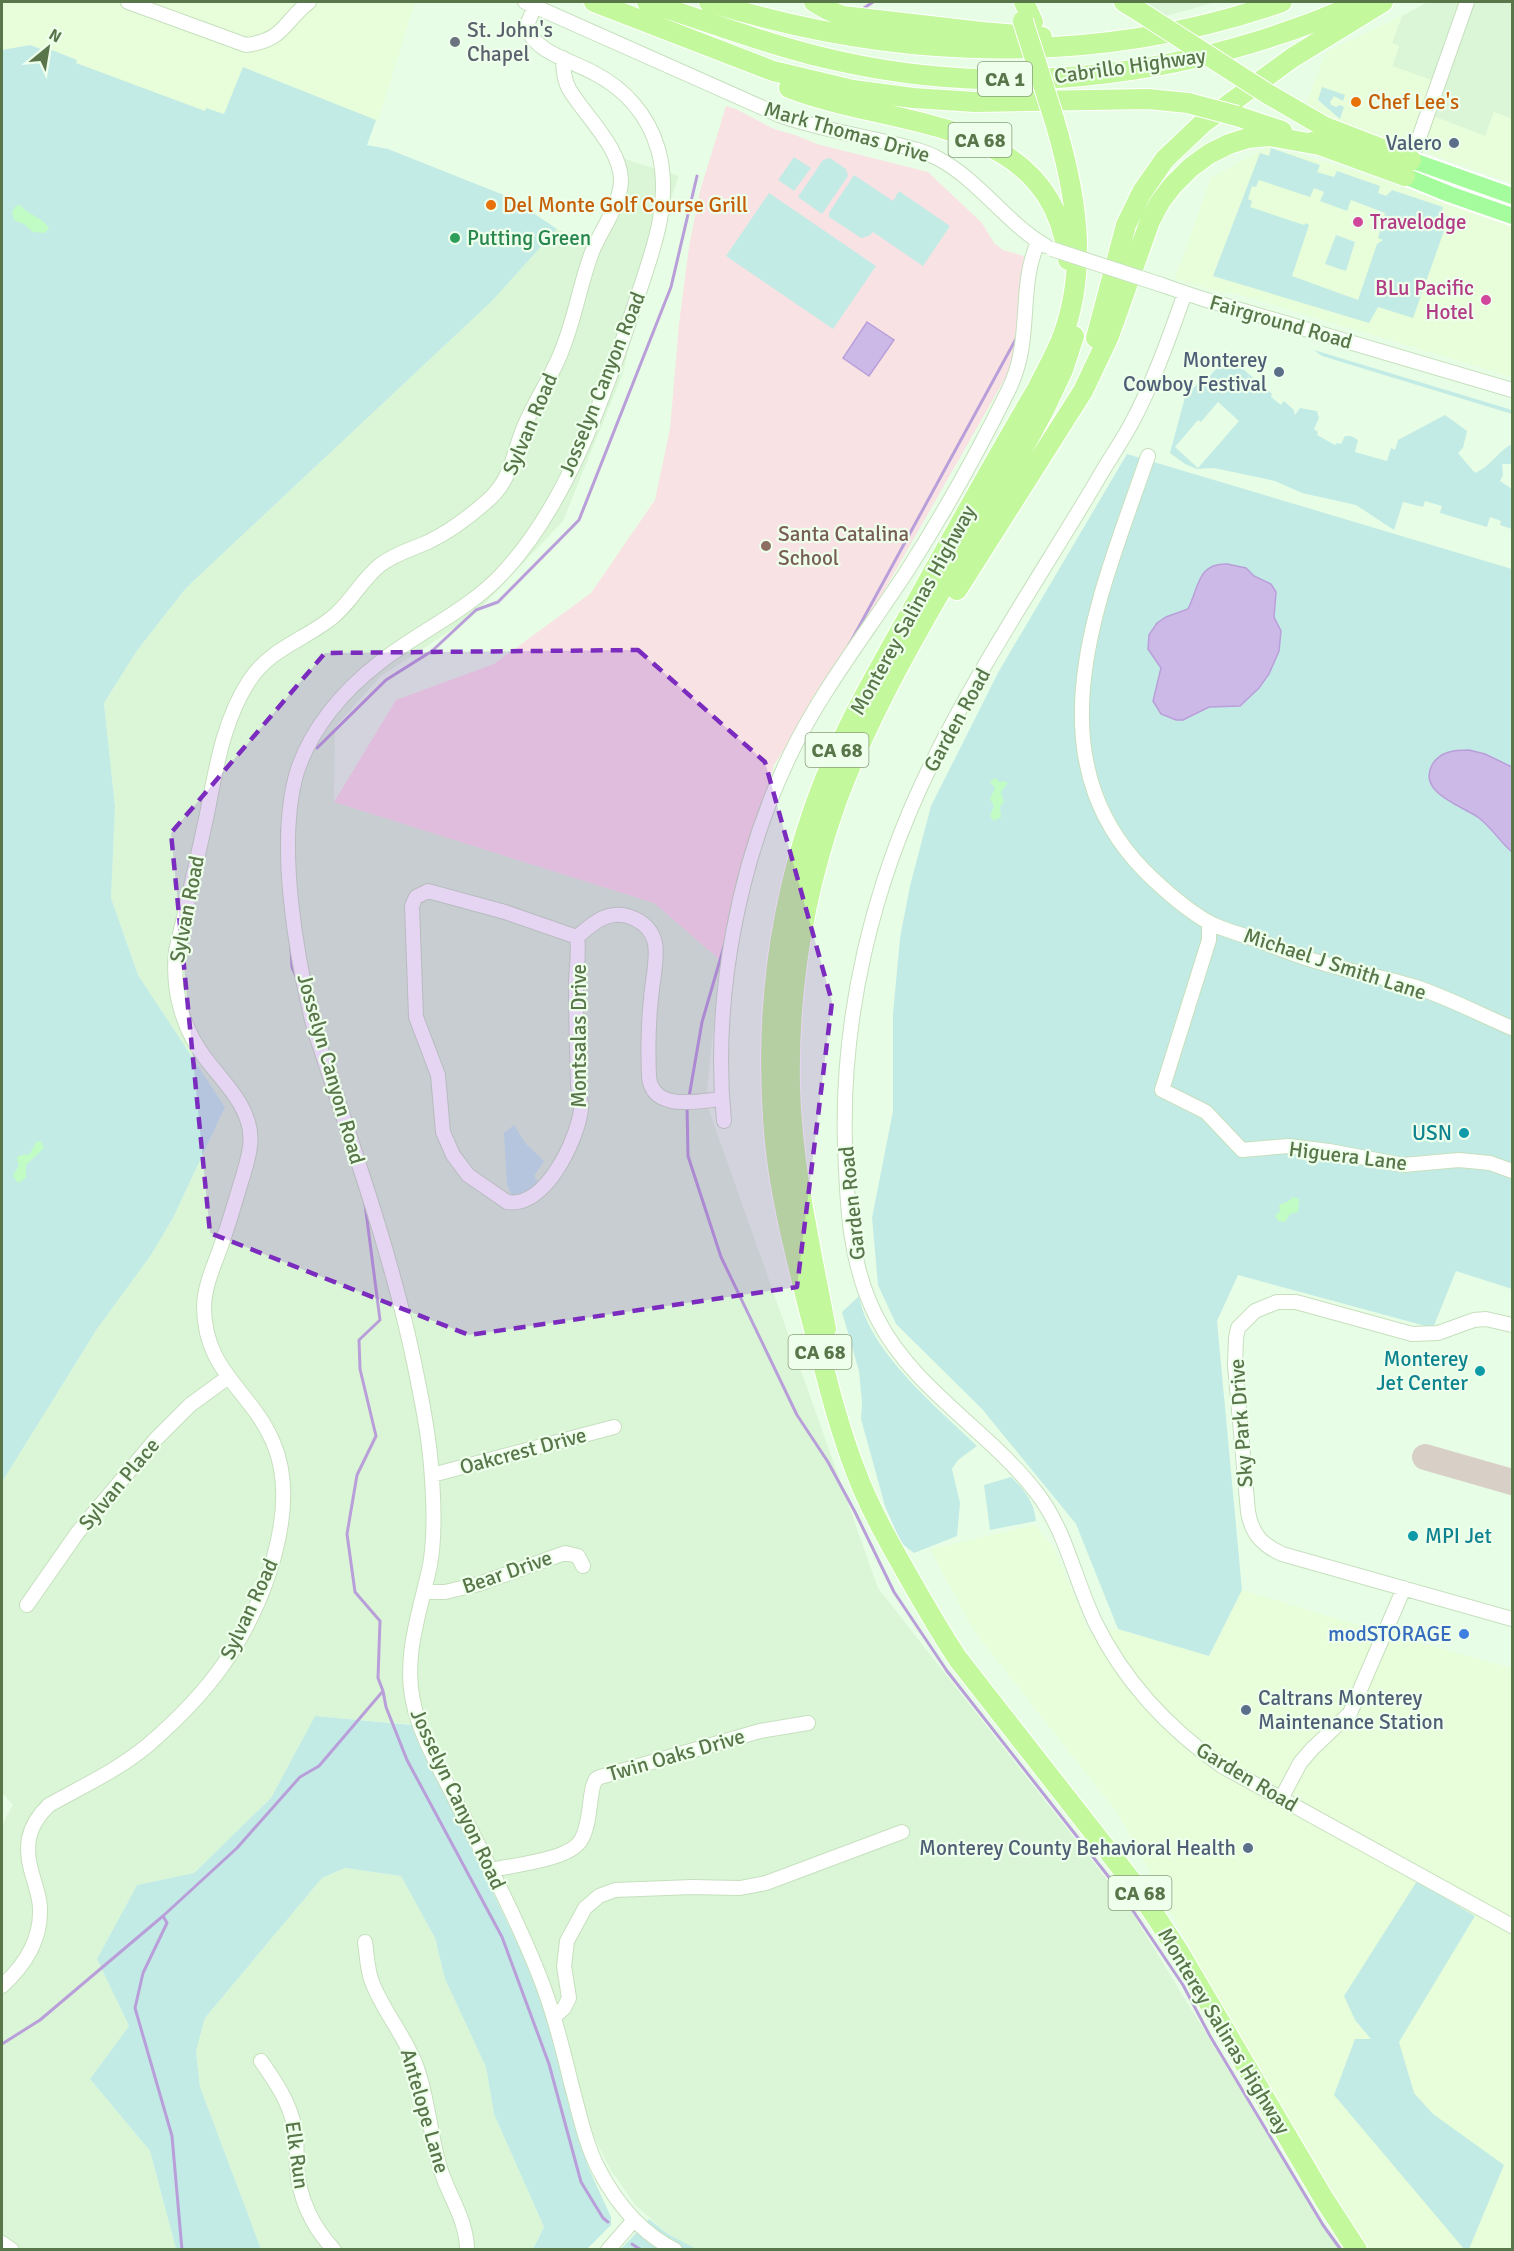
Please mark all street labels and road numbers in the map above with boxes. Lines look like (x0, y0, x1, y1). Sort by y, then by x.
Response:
street label: Cabrillo Highway (1053, 42, 1208, 89)
road number: CA 1 (978, 62, 1032, 96)
street label: Mark Thomas Drive (761, 96, 933, 168)
road number: CA 68 (948, 123, 1012, 157)
street label: Josselyn Canyon Road (553, 288, 651, 480)
street label: Fairground Road (1207, 289, 1355, 355)
street label: Sylvan Road (497, 369, 563, 479)
street label: Monterey Salinas Highway (844, 500, 982, 720)
street label: Garden Road (918, 664, 996, 776)
road number: CA 68 (806, 733, 868, 767)
street label: Sylvan Road (164, 853, 210, 965)
street label: Michael J Smith Lane (1240, 922, 1430, 1006)
street label: Montsalas Drive (566, 964, 592, 1108)
street label: Josselyn Canyon Road (291, 971, 371, 1167)
street label: Higuera Lane (1287, 1136, 1409, 1176)
street label: Garden Road (833, 1145, 871, 1261)
road number: CA 68 (788, 1335, 852, 1369)
street label: Sky Park Drive (1224, 1358, 1258, 1488)
street label: Oakcrest Drive (457, 1422, 589, 1480)
street label: Sylvan Place (73, 1433, 165, 1535)
street label: Bear Drive (459, 1545, 555, 1599)
street label: Sylvan Road (214, 1554, 284, 1664)
street label: Josselyn Canyon Road (405, 1704, 511, 1894)
street label: Twin Oaks Drive (604, 1723, 748, 1787)
street label: Garden Road (1191, 1736, 1303, 1818)
road number: CA 68 (1108, 1876, 1172, 1910)
street label: Monterey Salinas Highway (1152, 1923, 1296, 2139)
street label: Antelope Lane (395, 2046, 455, 2176)
street label: Elk Run (279, 2119, 315, 2191)

